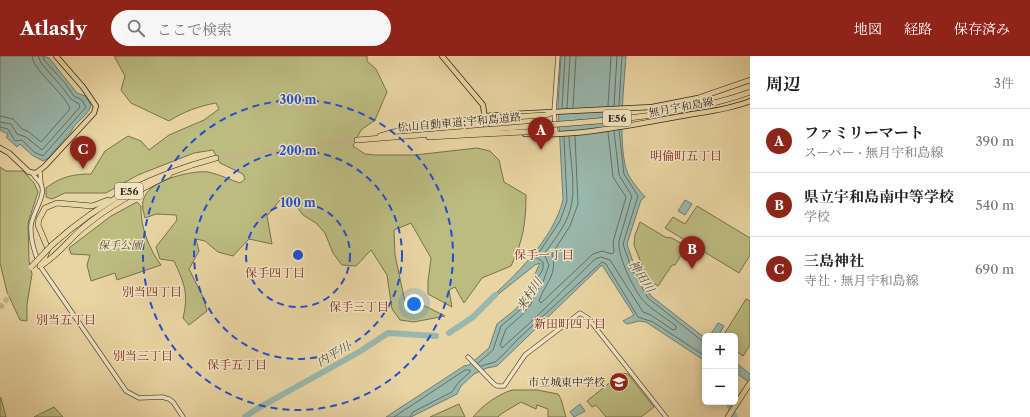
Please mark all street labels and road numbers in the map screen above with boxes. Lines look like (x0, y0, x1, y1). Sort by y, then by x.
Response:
street label: 無月宇和島線 (647, 94, 715, 120)
street label: 松山自動車道;宇和島道路 (397, 110, 521, 134)
road number: E56 (603, 110, 631, 126)
road number: E56 (115, 183, 143, 199)

